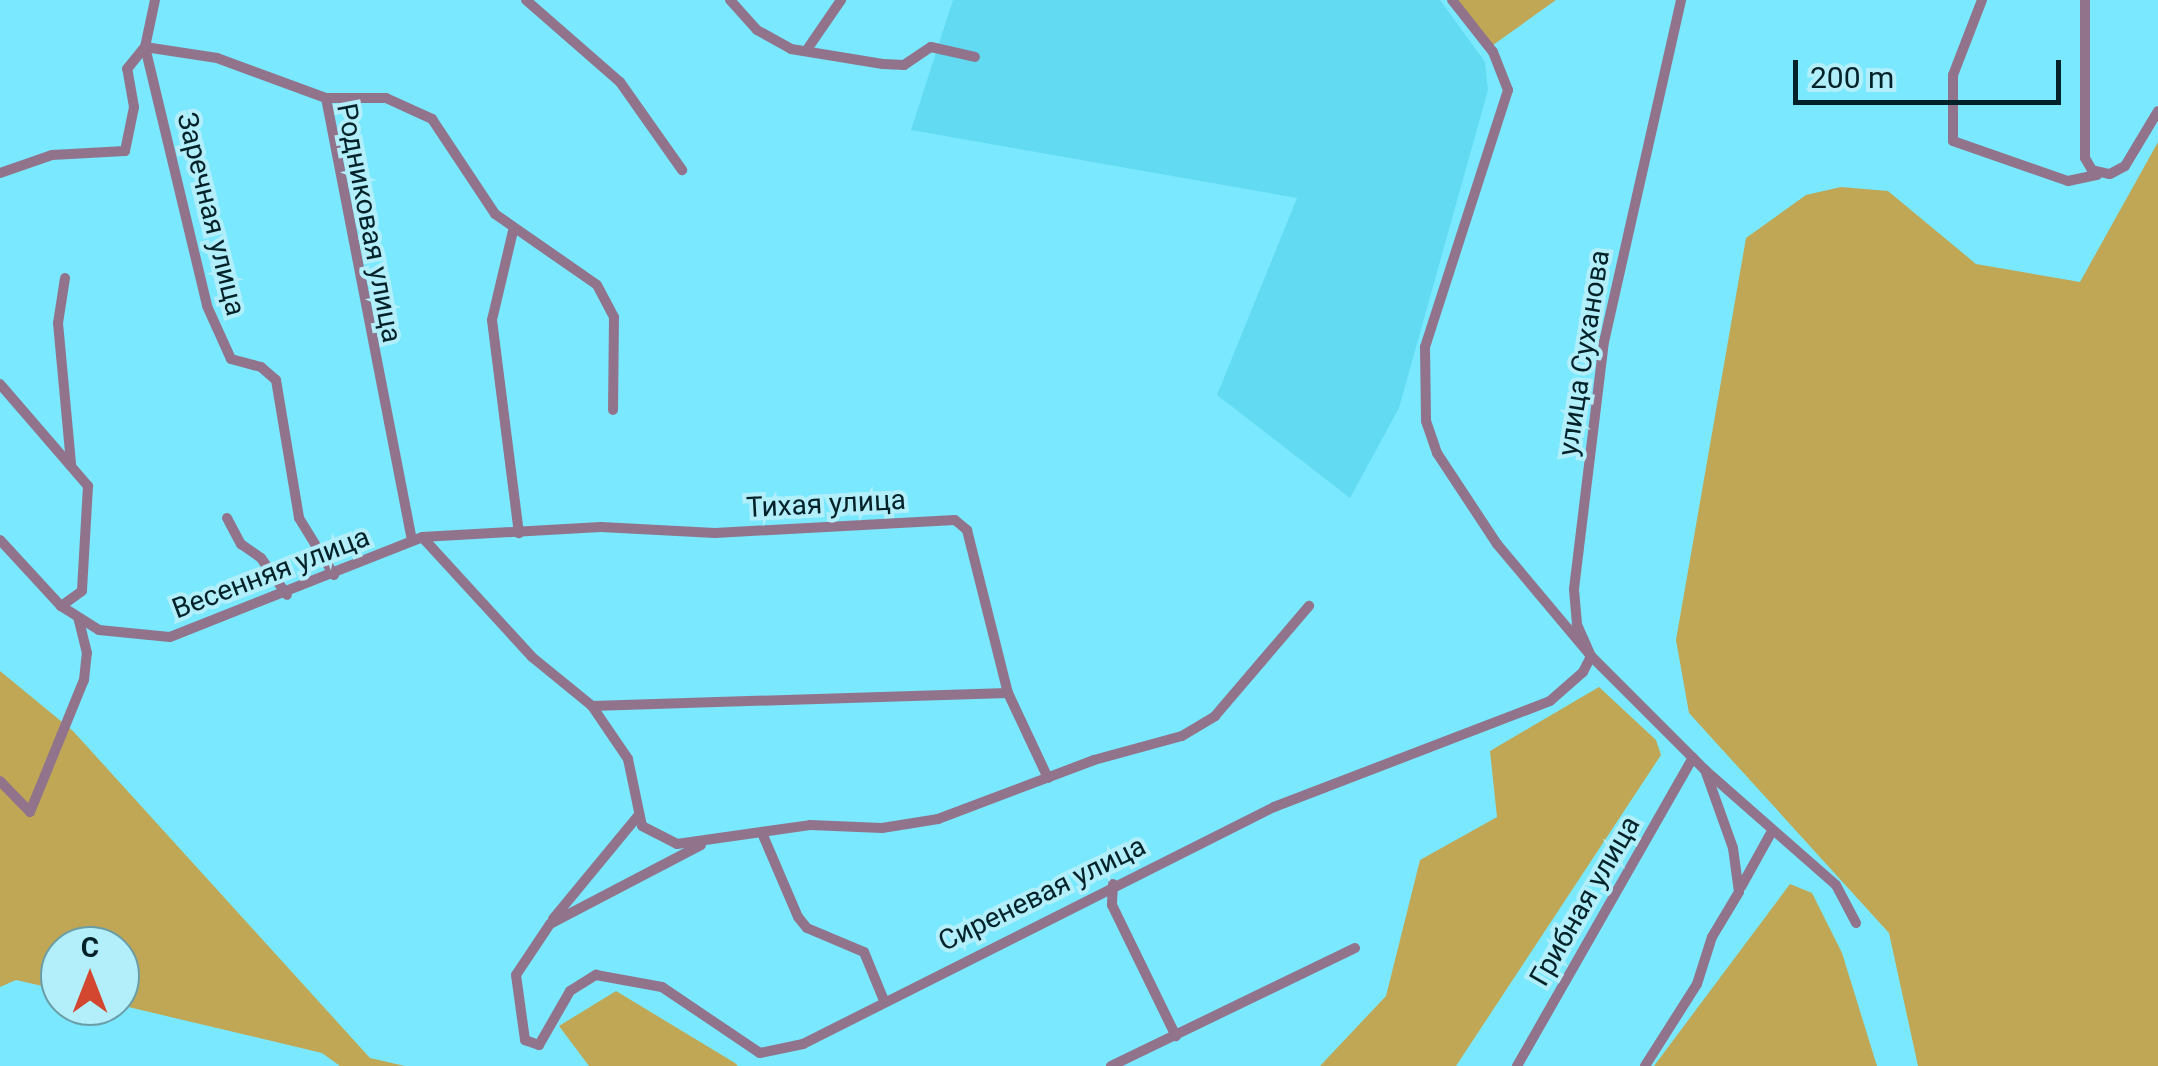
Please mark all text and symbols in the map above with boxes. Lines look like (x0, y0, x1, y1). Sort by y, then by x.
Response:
scale bar (1798, 40, 2066, 102)
text: 200 m (1810, 60, 1894, 95)
street label: Родниковая улица (329, 101, 409, 345)
street label: Заречная улица (170, 109, 252, 319)
street label: улица Суханова (1551, 248, 1617, 458)
street label: Тихая улица (745, 483, 907, 525)
street label: Весенняя улица (168, 520, 374, 626)
street label: Грибная улица (1523, 810, 1647, 992)
street label: Сиреневая улица (933, 829, 1151, 959)
north arrow (40, 926, 140, 1026)
text: С (81, 931, 99, 964)

